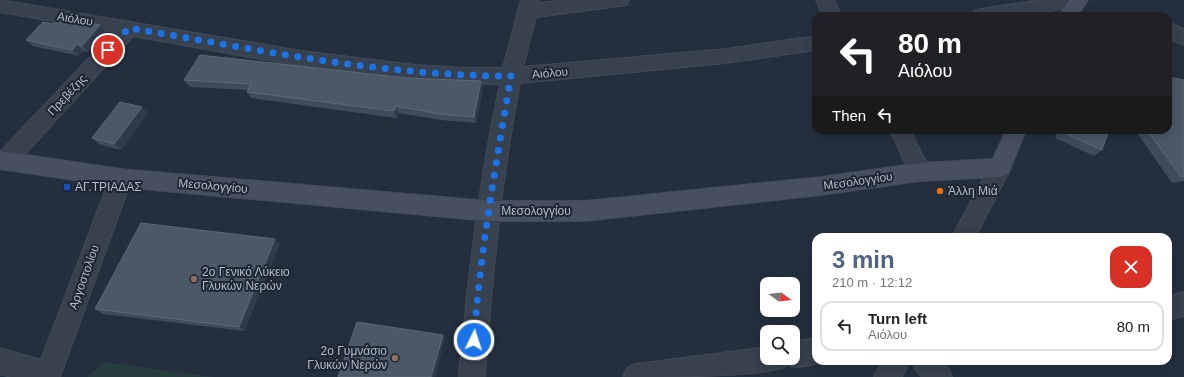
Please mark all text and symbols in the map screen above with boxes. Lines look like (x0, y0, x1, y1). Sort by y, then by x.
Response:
street label: Αιόλου (56, 9, 94, 29)
icon: left (832, 28, 884, 80)
text: 80 m (898, 28, 962, 59)
pin (91, 33, 125, 67)
icon: arrive (97, 39, 119, 61)
text: Αιόλου (898, 61, 952, 81)
street label: Αιόλου (531, 64, 569, 82)
street label: Πρεβέζης (45, 72, 90, 118)
icon: left (874, 104, 896, 126)
text: Then (832, 107, 866, 124)
street label: Μεσολογγίου (823, 169, 893, 193)
street label: Μεσολογγίου (178, 176, 248, 196)
place label: ΑΓ.ΤΡΙΑΔΑΣ (75, 180, 142, 194)
marker: ΑΓ.ΤΡΙΑΔΑΣ (62, 182, 72, 192)
place label: Άλλη Μιά (948, 184, 998, 198)
marker: Άλλη Μιά (935, 186, 945, 196)
street label: Μεσολογγίου (501, 204, 571, 218)
street label: Αργοστολίου (66, 243, 102, 311)
text: 3 min (832, 246, 895, 273)
button: close (1110, 246, 1152, 288)
place label: 2ο Γενικό Λύκειο Γλυκών Νερών (202, 265, 290, 293)
marker: 2ο Γενικό Λύκειο Γλυκών Νερών (189, 274, 199, 284)
text: 210 m · 12:12 (832, 275, 912, 290)
north arrow (760, 277, 800, 317)
map controls (760, 277, 800, 365)
text: Turn left (868, 310, 927, 327)
icon: left (834, 315, 856, 337)
text: 80 m (1117, 318, 1150, 335)
position arrow (453, 319, 495, 361)
button: search (760, 325, 800, 365)
text: Αιόλου (868, 327, 907, 342)
place label: 2ο Γυμνάσιο Γλυκών Νερών (307, 344, 387, 372)
marker: 2ο Γυμνάσιο Γλυκών Νερών (390, 353, 400, 363)

